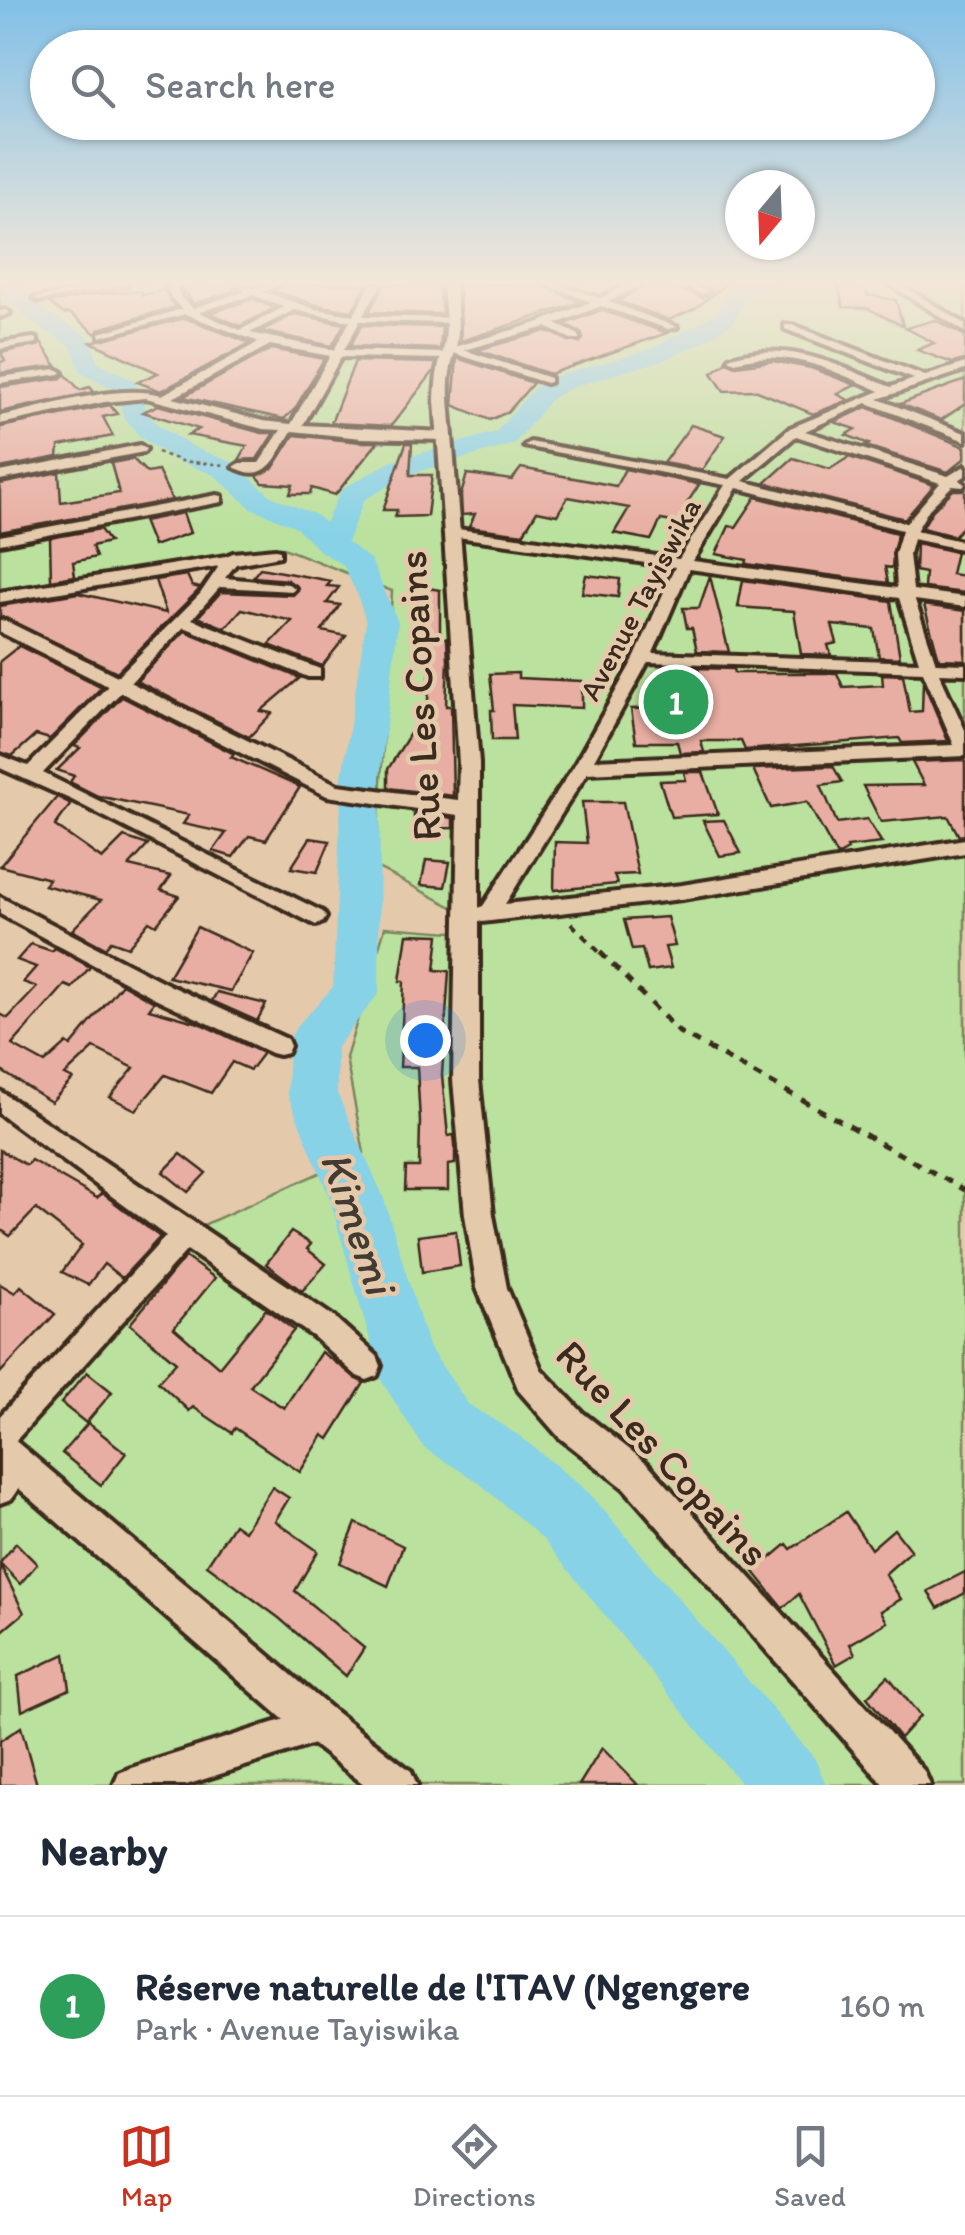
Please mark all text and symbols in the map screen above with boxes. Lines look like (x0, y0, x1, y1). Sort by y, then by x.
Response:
search box (30, 30, 935, 140)
icon: search (65, 58, 120, 113)
text: Search here (145, 62, 336, 108)
north arrow (725, 170, 815, 260)
street label: Avenue Tayiswika (571, 491, 709, 707)
street label: Rue Les Copains (386, 550, 452, 842)
pin: 1 (644, 664, 708, 740)
your location (400, 1015, 451, 1066)
water label: Kimemi (310, 1144, 410, 1305)
street label: Rue Les Copains (545, 1329, 781, 1577)
text: Nearby (40, 1825, 167, 1876)
text: Réserve naturelle de l'ITAV (Ngengere (135, 1964, 750, 2010)
text: 1 (65, 1987, 80, 2025)
text: 160 m (839, 1987, 925, 2025)
text: Park · Avenue Tayiswika (135, 2010, 459, 2048)
tab: Map (119, 2119, 174, 2213)
tab: Directions (413, 2119, 536, 2213)
tab: Saved (774, 2119, 846, 2213)

